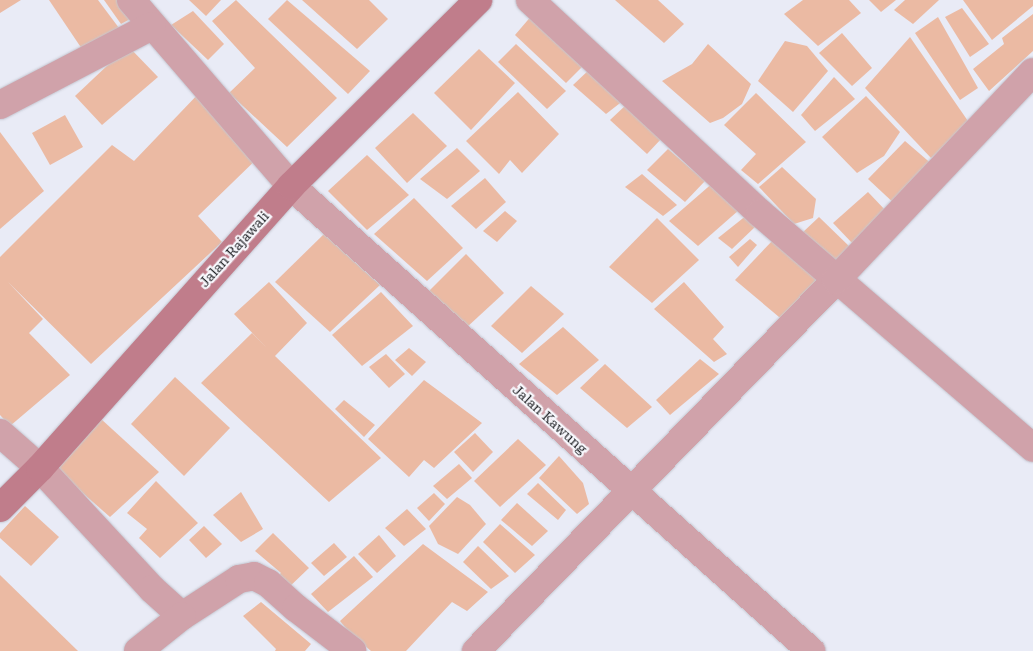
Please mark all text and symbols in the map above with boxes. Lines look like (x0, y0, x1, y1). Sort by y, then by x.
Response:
street label: Jalan Rajawali (196, 208, 272, 290)
street label: Jalan Kawung (509, 381, 591, 457)

